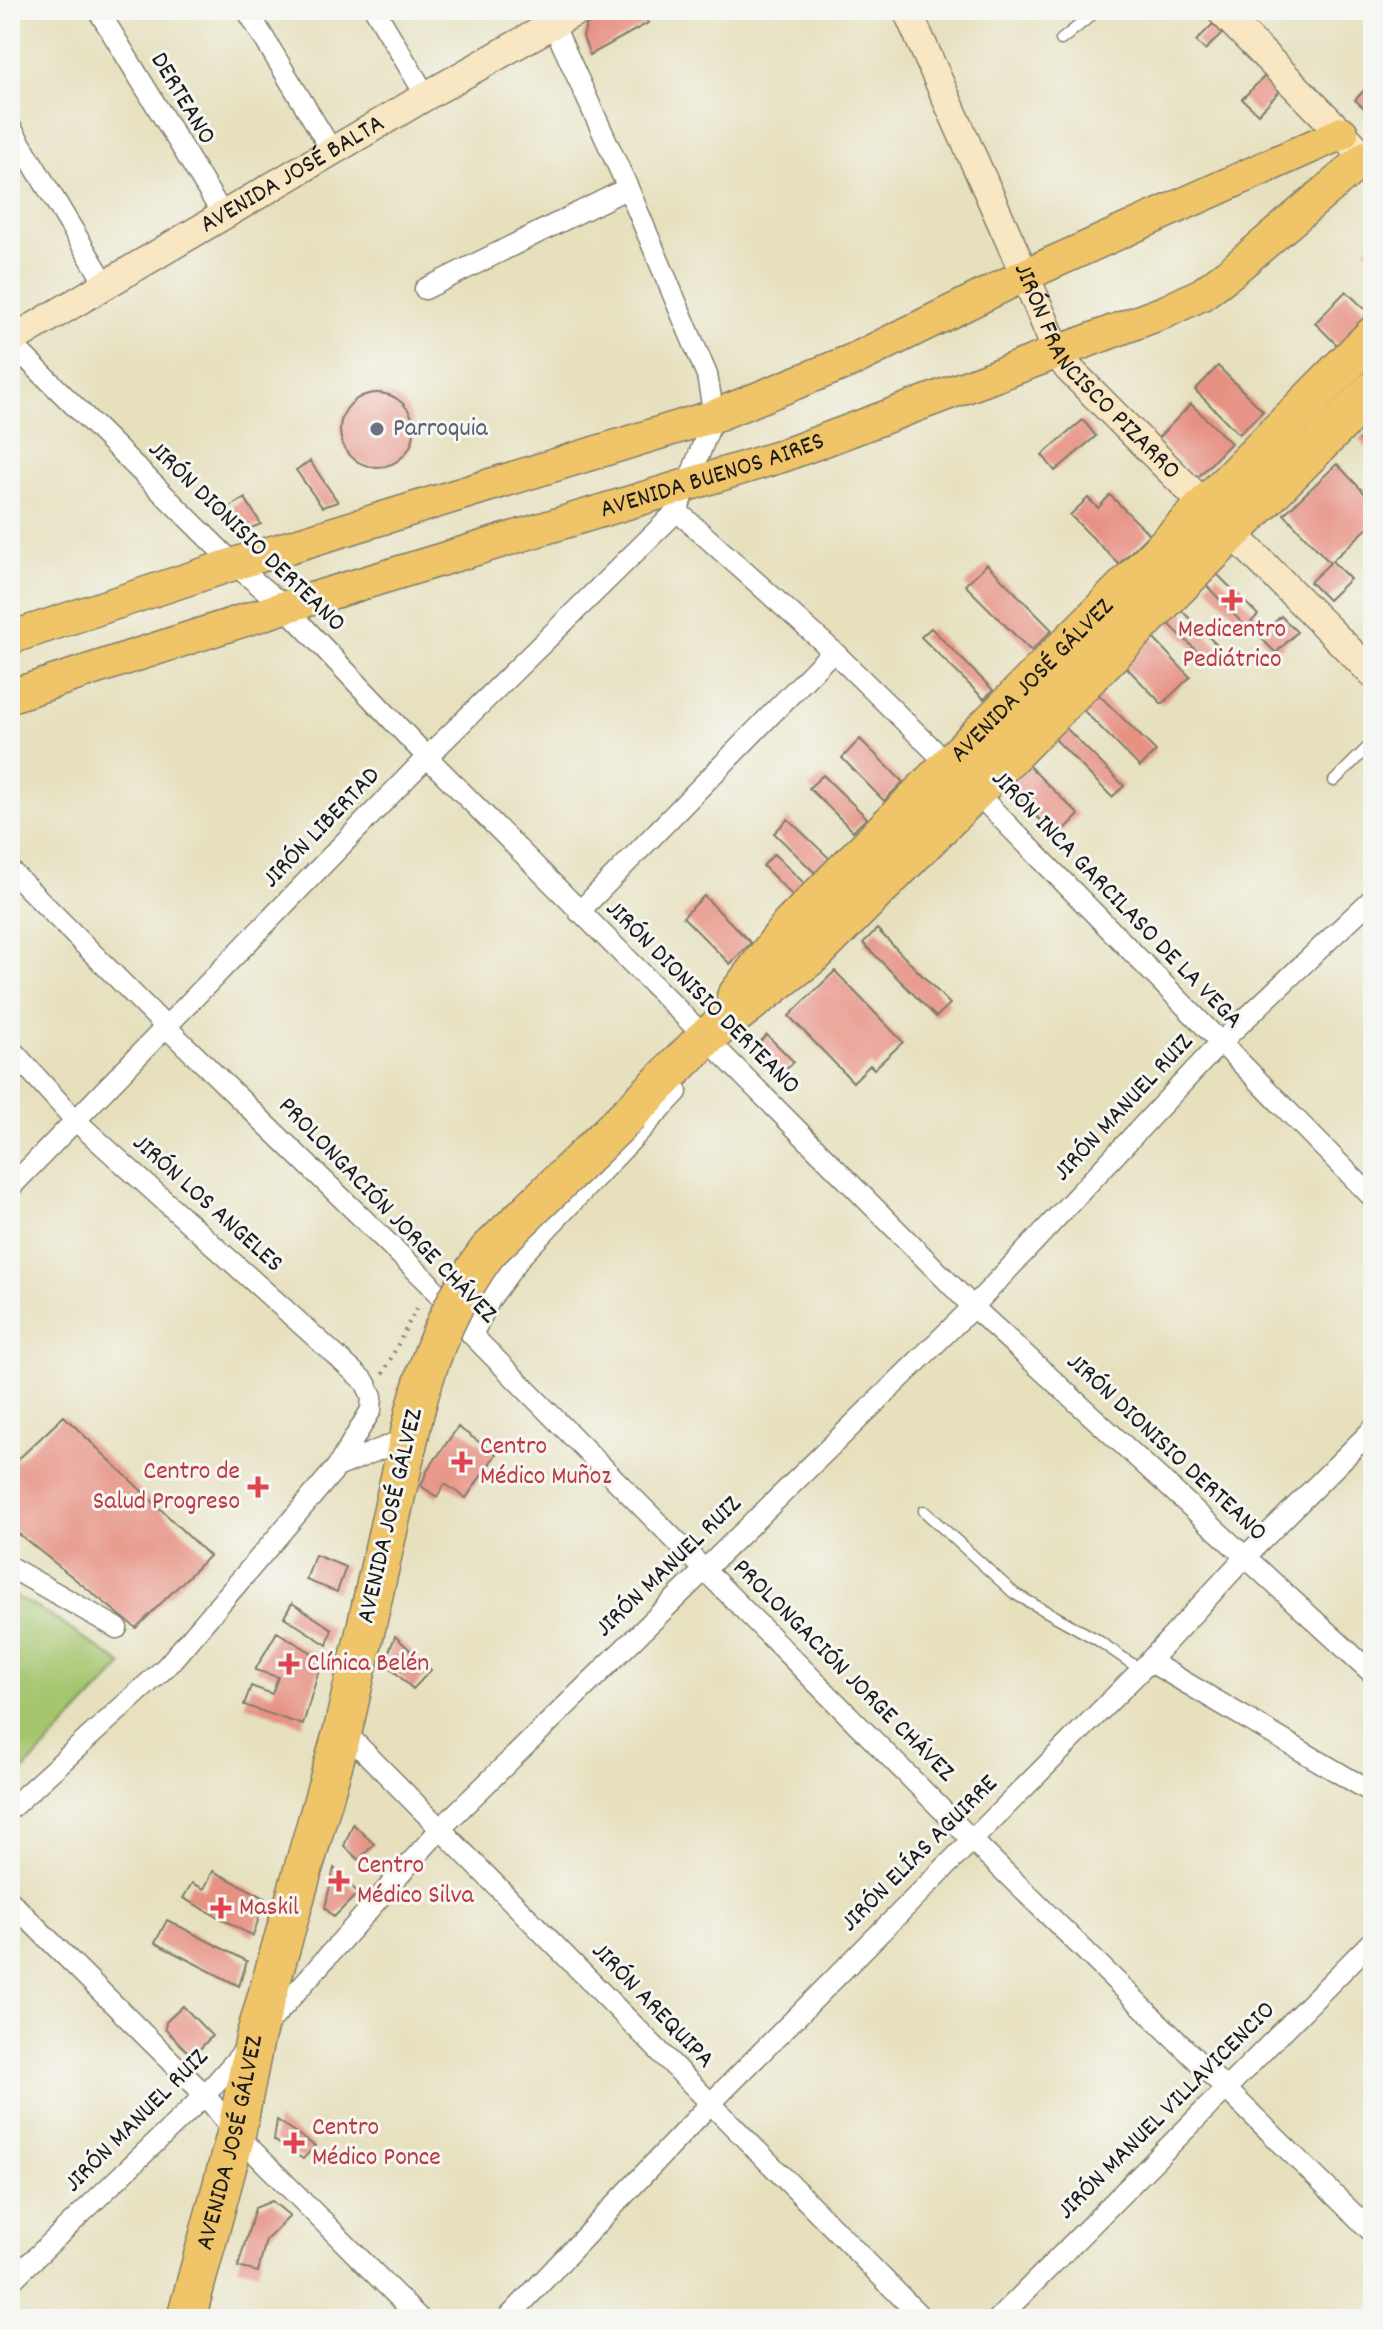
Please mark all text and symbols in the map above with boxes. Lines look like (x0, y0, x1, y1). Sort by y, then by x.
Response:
street label: DERTEANO (140, 46, 224, 152)
street label: AVENIDA JOSÉ BALTA (193, 106, 392, 243)
street label: JIRÓN FRANCISCO PIZARRO (1003, 257, 1189, 489)
place label: Parroquia (393, 411, 488, 448)
marker: Parroquia (368, 420, 386, 438)
street label: AVENIDA BUENOS AIRES (596, 423, 830, 529)
street label: JIRÓN DIONISIO DERTEANO (139, 432, 353, 642)
street label: AVENIDA JOSÉ GÁLVEZ (942, 589, 1123, 772)
marker: Medicentro Pediátrico (1221, 589, 1243, 611)
place label: Medicentro Pediátrico (1178, 612, 1286, 679)
street label: JIRÓN LIBERTAD (254, 759, 390, 897)
street label: JIRÓN INCA GARCILASO DE LA VEGA (982, 762, 1250, 1038)
street label: JIRÓN DIONISIO DERTEANO (596, 892, 808, 1104)
street label: JIRÓN MANUEL RUIZ (1045, 1025, 1203, 1190)
street label: PROLONGACIÓN JORGE CHÁVEZ (269, 1089, 506, 1333)
street label: JIRÓN LOS ANGELES (123, 1126, 291, 1282)
street label: JIRÓN DIONISIO DERTEANO (1057, 1345, 1275, 1551)
street label: AVENIDA JOSÉ GÁLVEZ (348, 1404, 434, 1627)
place label: Centro Médico Muñoz (480, 1429, 611, 1496)
marker: Centro Médico Muñoz (451, 1451, 473, 1473)
place label: Centro de Salud Progreso (93, 1454, 240, 1521)
marker: Centro de Salud Progreso (247, 1476, 269, 1498)
street label: JIRÓN MANUEL RUIZ (587, 1487, 751, 1647)
street label: PROLONGACIÓN JORGE CHÁVEZ (723, 1551, 963, 1791)
place label: Clínica Belén (307, 1646, 429, 1683)
marker: Clínica Belén (278, 1653, 300, 1675)
street label: JIRÓN ELÍAS AGUIRRE (833, 1767, 1007, 1941)
place label: Centro Médico Silva (357, 1848, 475, 1915)
marker: Centro Médico Silva (328, 1870, 350, 1892)
place label: Maskil (239, 1890, 299, 1927)
marker: Maskil (210, 1897, 232, 1919)
street label: JIRÓN AREQUIPA (582, 1934, 722, 2078)
street label: JIRÓN MANUEL VILLAVICENCIO (1049, 1993, 1285, 2229)
street label: AVENIDA JOSÉ GÁLVEZ (187, 2032, 274, 2254)
street label: JIRÓN MANUEL RUIZ (56, 2040, 218, 2202)
place label: Centro Médico Ponce (312, 2110, 441, 2177)
marker: Centro Médico Ponce (283, 2132, 305, 2154)

